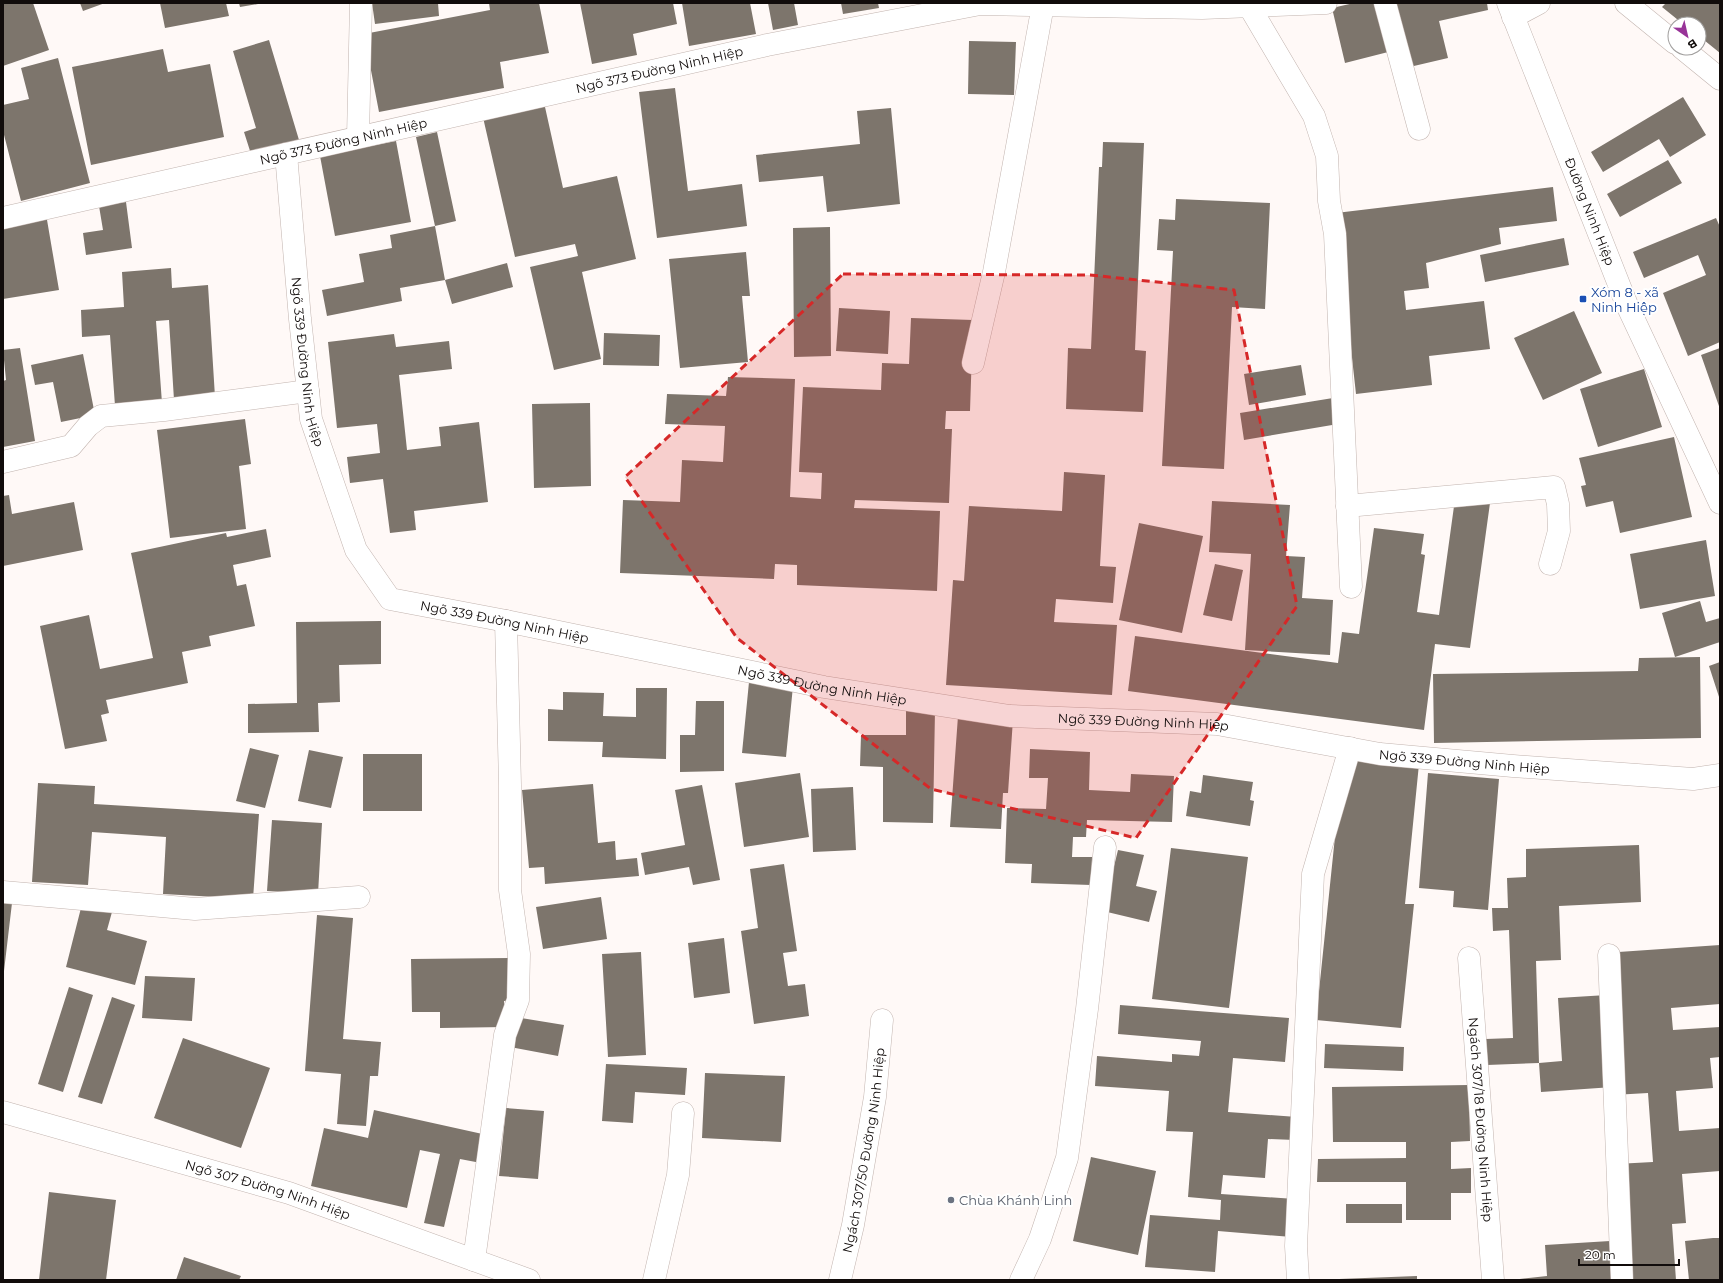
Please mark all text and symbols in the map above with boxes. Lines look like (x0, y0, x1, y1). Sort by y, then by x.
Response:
north arrow (1667, 16, 1707, 56)
text: B (1685, 36, 1700, 52)
street label: Ngõ 373 Đường Ninh Hiệp (574, 43, 745, 96)
street label: Ngõ 373 Đường Ninh Hiệp (258, 114, 429, 168)
street label: Đường Ninh Hiệp (1562, 155, 1619, 268)
street label: Ngõ 339 Đường Ninh Hiệp (288, 276, 328, 449)
place label: Xóm 8 - xã Ninh Hiệp (1591, 284, 1659, 315)
marker: Xóm 8 - xã Ninh Hiệp (1578, 294, 1588, 304)
street label: Ngõ 339 Đường Ninh Hiệp (419, 597, 590, 646)
street label: Ngõ 339 Đường Ninh Hiệp (736, 661, 908, 708)
street label: Ngõ 339 Đường Ninh Hiệp (1057, 710, 1231, 734)
street label: Ngõ 339 Đường Ninh Hiệp (1378, 746, 1551, 777)
street label: Ngách 307/18 Đường Ninh Hiệp (1465, 1017, 1497, 1223)
street label: Ngách 307/50 Đường Ninh Hiệp (839, 1047, 887, 1254)
street label: Ngõ 307 Đường Ninh Hiệp (183, 1156, 353, 1223)
place label: Chùa Khánh Linh (959, 1192, 1072, 1208)
marker: Chùa Khánh Linh (946, 1195, 956, 1205)
scale bar (1579, 1241, 1679, 1267)
text: 20 m (1585, 1247, 1616, 1262)

